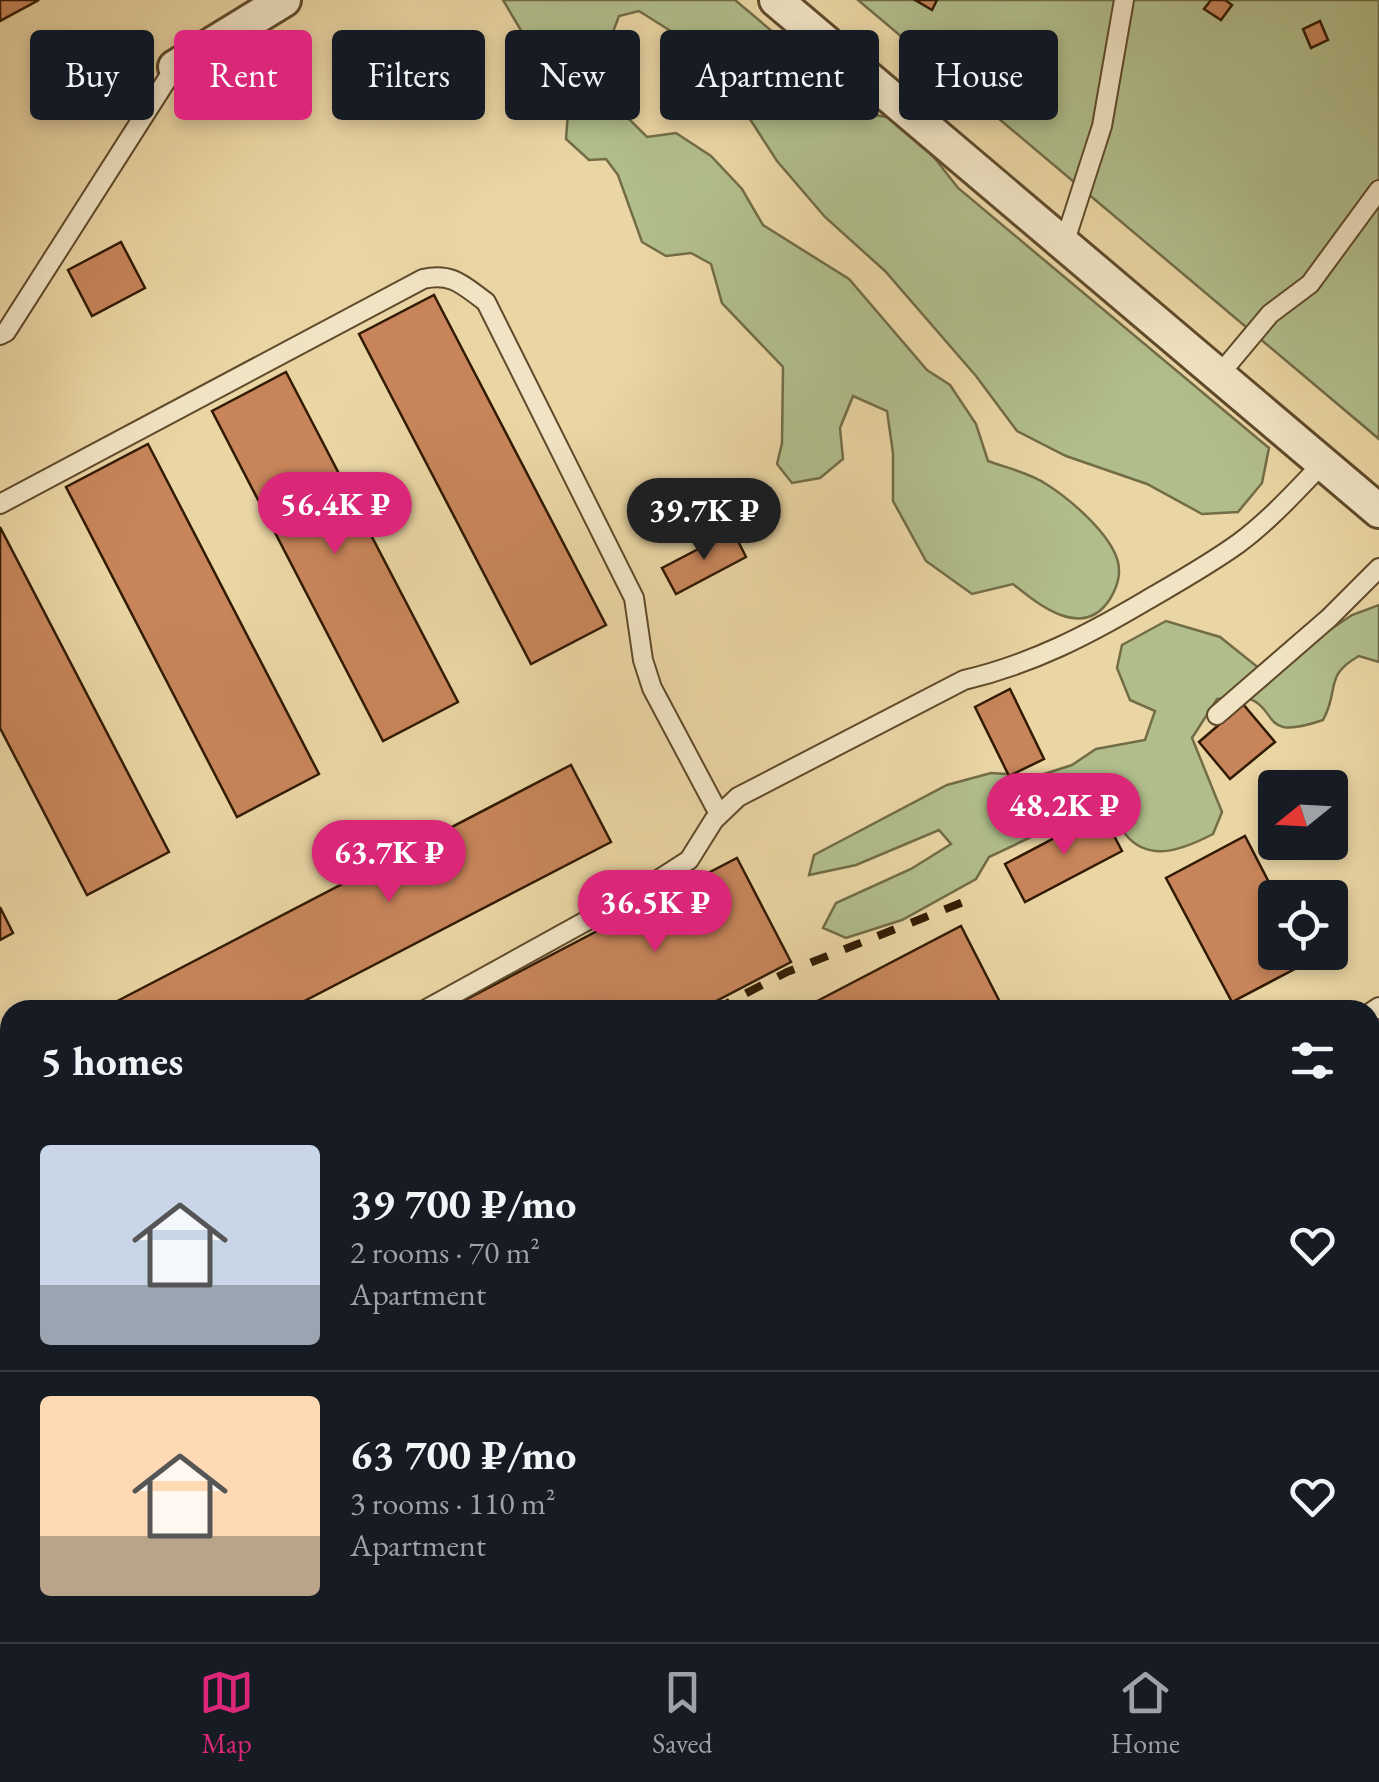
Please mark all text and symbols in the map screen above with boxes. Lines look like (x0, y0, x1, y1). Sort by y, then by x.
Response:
chip: Buy (30, 30, 154, 120)
chip: Rent (174, 30, 312, 120)
chip: Filters (332, 30, 485, 120)
chip: New (505, 30, 640, 120)
chip: Apartment (660, 30, 879, 120)
chip: House (899, 30, 1058, 120)
pin: 56.4K ₽ (243, 472, 427, 557)
pin: 39.7K ₽ (612, 478, 796, 563)
text: 56.4K ₽ (280, 483, 390, 525)
text: 39.7K ₽ (649, 489, 759, 531)
north arrow (1258, 770, 1348, 860)
map controls (1258, 770, 1348, 970)
pin: 48.2K ₽ (972, 773, 1156, 858)
text: 48.2K ₽ (1009, 784, 1119, 826)
pin: 63.7K ₽ (297, 820, 481, 905)
text: 63.7K ₽ (334, 831, 444, 873)
pin: 36.5K ₽ (563, 870, 747, 955)
button: locate (1258, 880, 1348, 970)
text: 36.5K ₽ (600, 881, 710, 923)
text: 5 homes (40, 1033, 183, 1088)
icon: filters (1285, 1033, 1340, 1088)
text: 39 700 ₽/mo (350, 1176, 576, 1231)
icon: home (120, 1185, 240, 1305)
icon: heart (1285, 1218, 1340, 1273)
text: 2 rooms · 70 m² (350, 1231, 540, 1273)
text: Apartment (350, 1273, 486, 1315)
text: 63 700 ₽/mo (350, 1427, 576, 1482)
icon: home (120, 1436, 240, 1556)
icon: heart (1285, 1469, 1340, 1524)
text: 3 rooms · 110 m² (350, 1482, 556, 1524)
text: Apartment (350, 1524, 486, 1566)
tab: Map (199, 1665, 254, 1761)
tab: Saved (652, 1665, 712, 1761)
tab: Home (1111, 1665, 1180, 1761)

